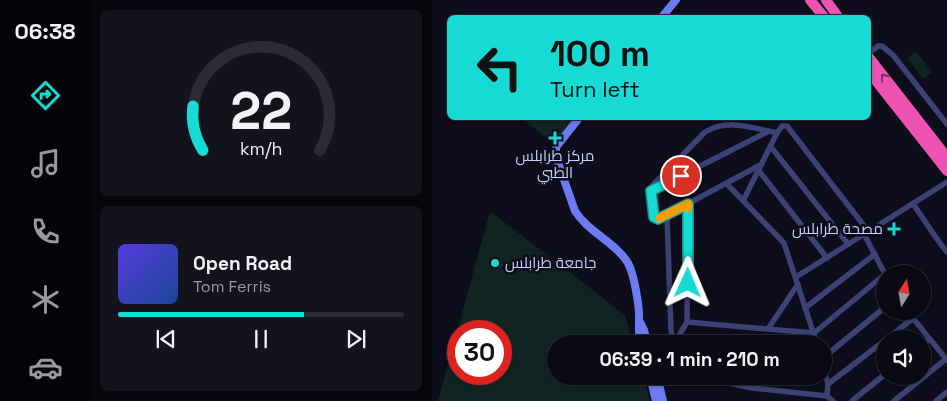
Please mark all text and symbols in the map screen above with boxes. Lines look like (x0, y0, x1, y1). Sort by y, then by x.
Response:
text: 06:38 (15, 17, 75, 45)
text: 100 m (550, 32, 650, 76)
icon: left (467, 35, 532, 100)
one-way arrow (882, 74, 890, 83)
text: Turn left (550, 75, 640, 103)
icon: directions (28, 78, 63, 113)
text: 22 (230, 78, 292, 144)
marker: مركز طرابلس الطبي (548, 131, 562, 145)
text: km/h (240, 137, 282, 160)
icon: music (28, 146, 63, 181)
place label: مركز طرابلس الطبي (516, 146, 594, 185)
pin (660, 155, 702, 197)
icon: arrive (667, 162, 695, 190)
icon: phone (28, 214, 63, 249)
place label: مصحة طرابلس (792, 219, 883, 239)
marker: مصحة طرابلس (887, 222, 901, 236)
text: Open Road (193, 251, 292, 276)
place label: جامعة طرابلس (505, 253, 596, 273)
position arrow (661, 256, 713, 308)
marker: جامعة طرابلس (489, 257, 501, 269)
north arrow (876, 265, 931, 320)
map controls (876, 265, 931, 385)
text: Tom Ferris (193, 276, 271, 297)
icon: climate (28, 282, 63, 317)
speed limit sign: 30 (447, 320, 512, 385)
icon: previous (152, 325, 180, 353)
icon: pause (247, 325, 275, 353)
icon: next (342, 325, 370, 353)
button: sound (876, 330, 931, 385)
text: 06:39 · 1 min · 210 m (599, 347, 780, 372)
icon: car (28, 350, 63, 385)

